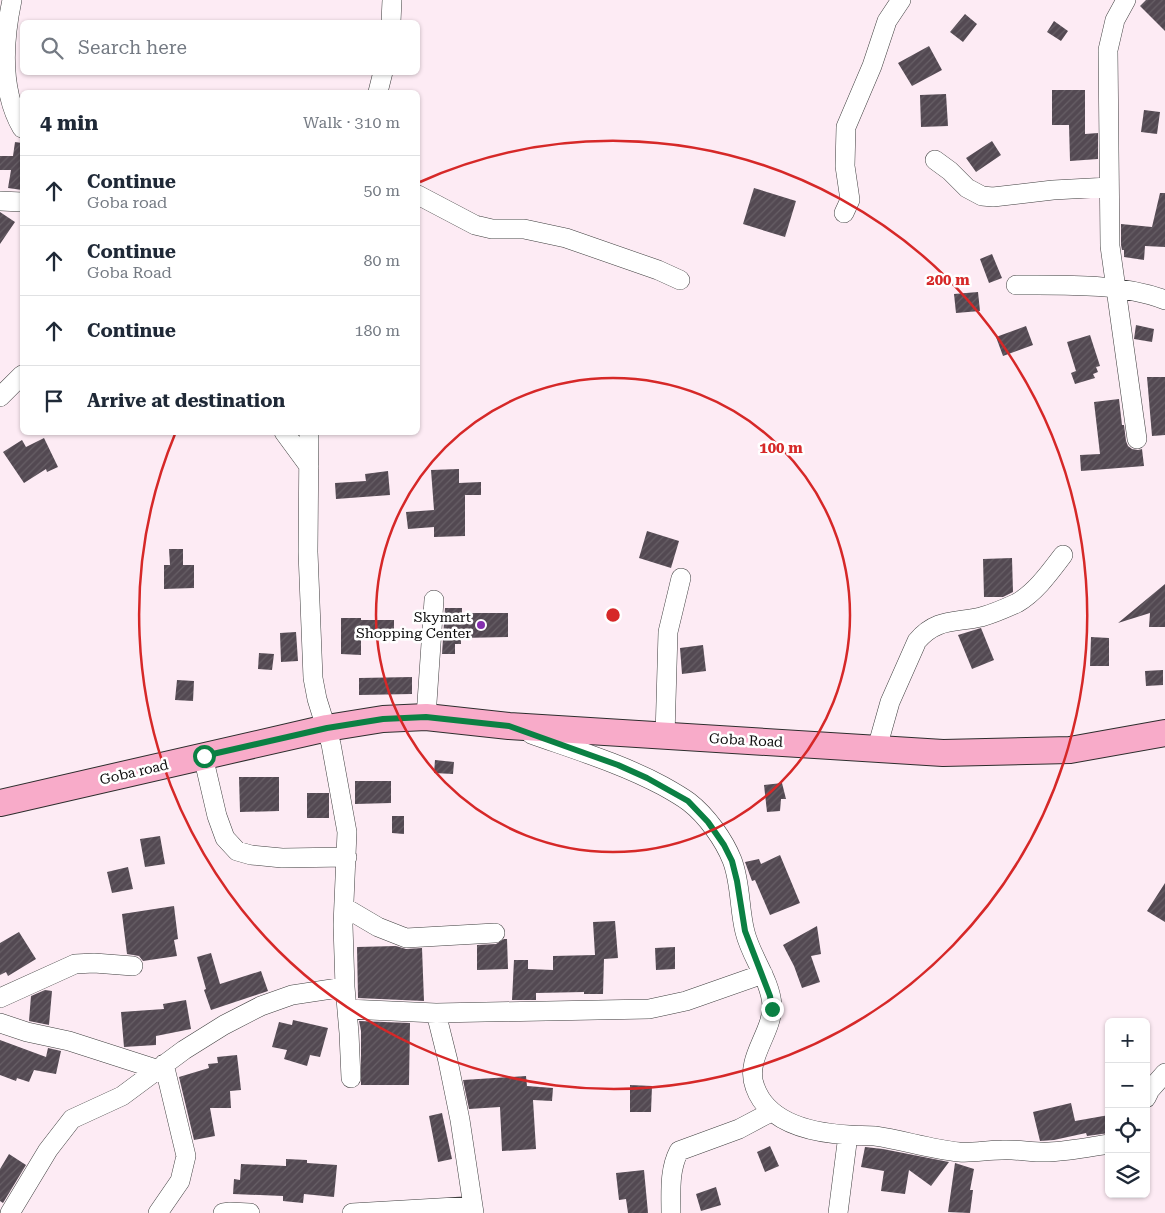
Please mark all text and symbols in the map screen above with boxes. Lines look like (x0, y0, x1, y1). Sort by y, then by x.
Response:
search box (20, 20, 420, 75)
icon: search (38, 34, 66, 62)
text: Search here (78, 36, 187, 59)
text: 4 min (40, 111, 98, 135)
text: Walk · 310 m (303, 113, 400, 132)
text: Continue (87, 170, 176, 193)
icon: ahead (40, 177, 68, 205)
text: 50 m (363, 181, 400, 200)
text: Goba road (87, 193, 167, 212)
text: Continue (87, 240, 176, 263)
icon: ahead (40, 247, 68, 275)
text: 80 m (363, 251, 400, 270)
text: Goba Road (87, 263, 172, 282)
text: 200 m (926, 271, 970, 289)
icon: ahead (40, 317, 68, 345)
text: Continue (87, 319, 176, 342)
text: 180 m (354, 321, 400, 340)
icon: arrive (40, 387, 68, 415)
text: Arrive at destination (87, 389, 285, 412)
text: 100 m (759, 439, 803, 457)
centre of rings (604, 606, 622, 624)
place label: Skymart Shopping Center (356, 609, 471, 641)
marker: Skymart Shopping Center (475, 619, 487, 631)
street label: Goba Road (709, 730, 783, 750)
route start (193, 745, 216, 768)
street label: Goba road (98, 756, 170, 788)
route end (761, 998, 784, 1021)
map controls (1105, 1018, 1150, 1198)
button: + (1105, 1018, 1150, 1063)
button: − (1105, 1063, 1150, 1108)
button: locate (1105, 1108, 1150, 1153)
button: layers (1105, 1153, 1150, 1198)

